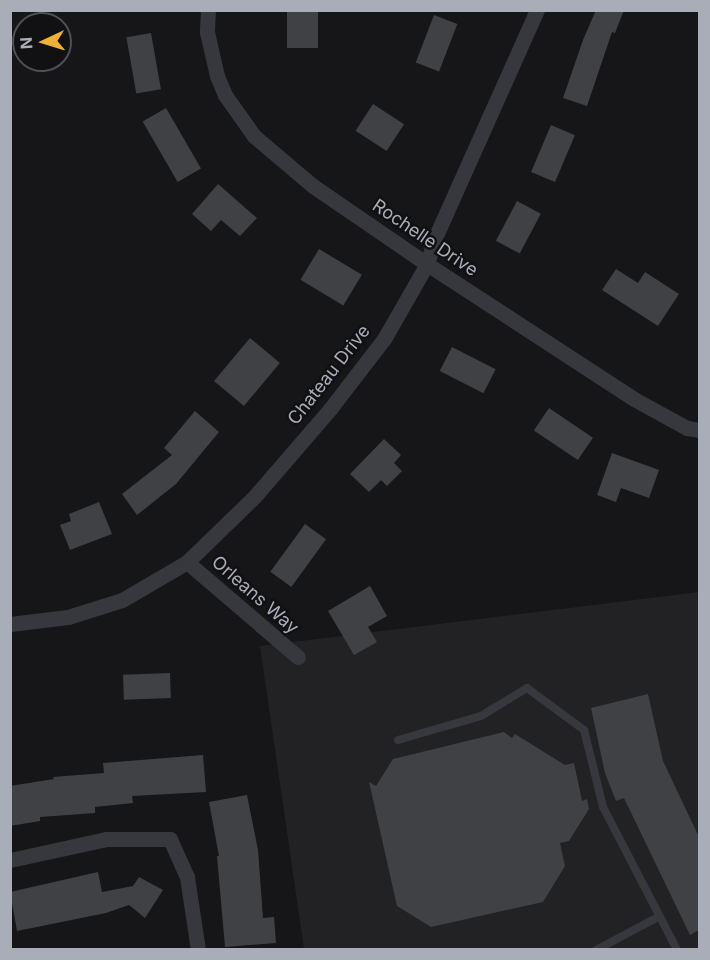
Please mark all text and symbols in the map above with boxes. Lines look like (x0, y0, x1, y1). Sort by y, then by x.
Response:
north arrow (12, 12, 72, 72)
text: N (16, 36, 36, 50)
street label: Rochelle Drive (368, 195, 482, 281)
street label: Chateau Drive (283, 321, 375, 429)
street label: Orleans Way (207, 551, 303, 639)

